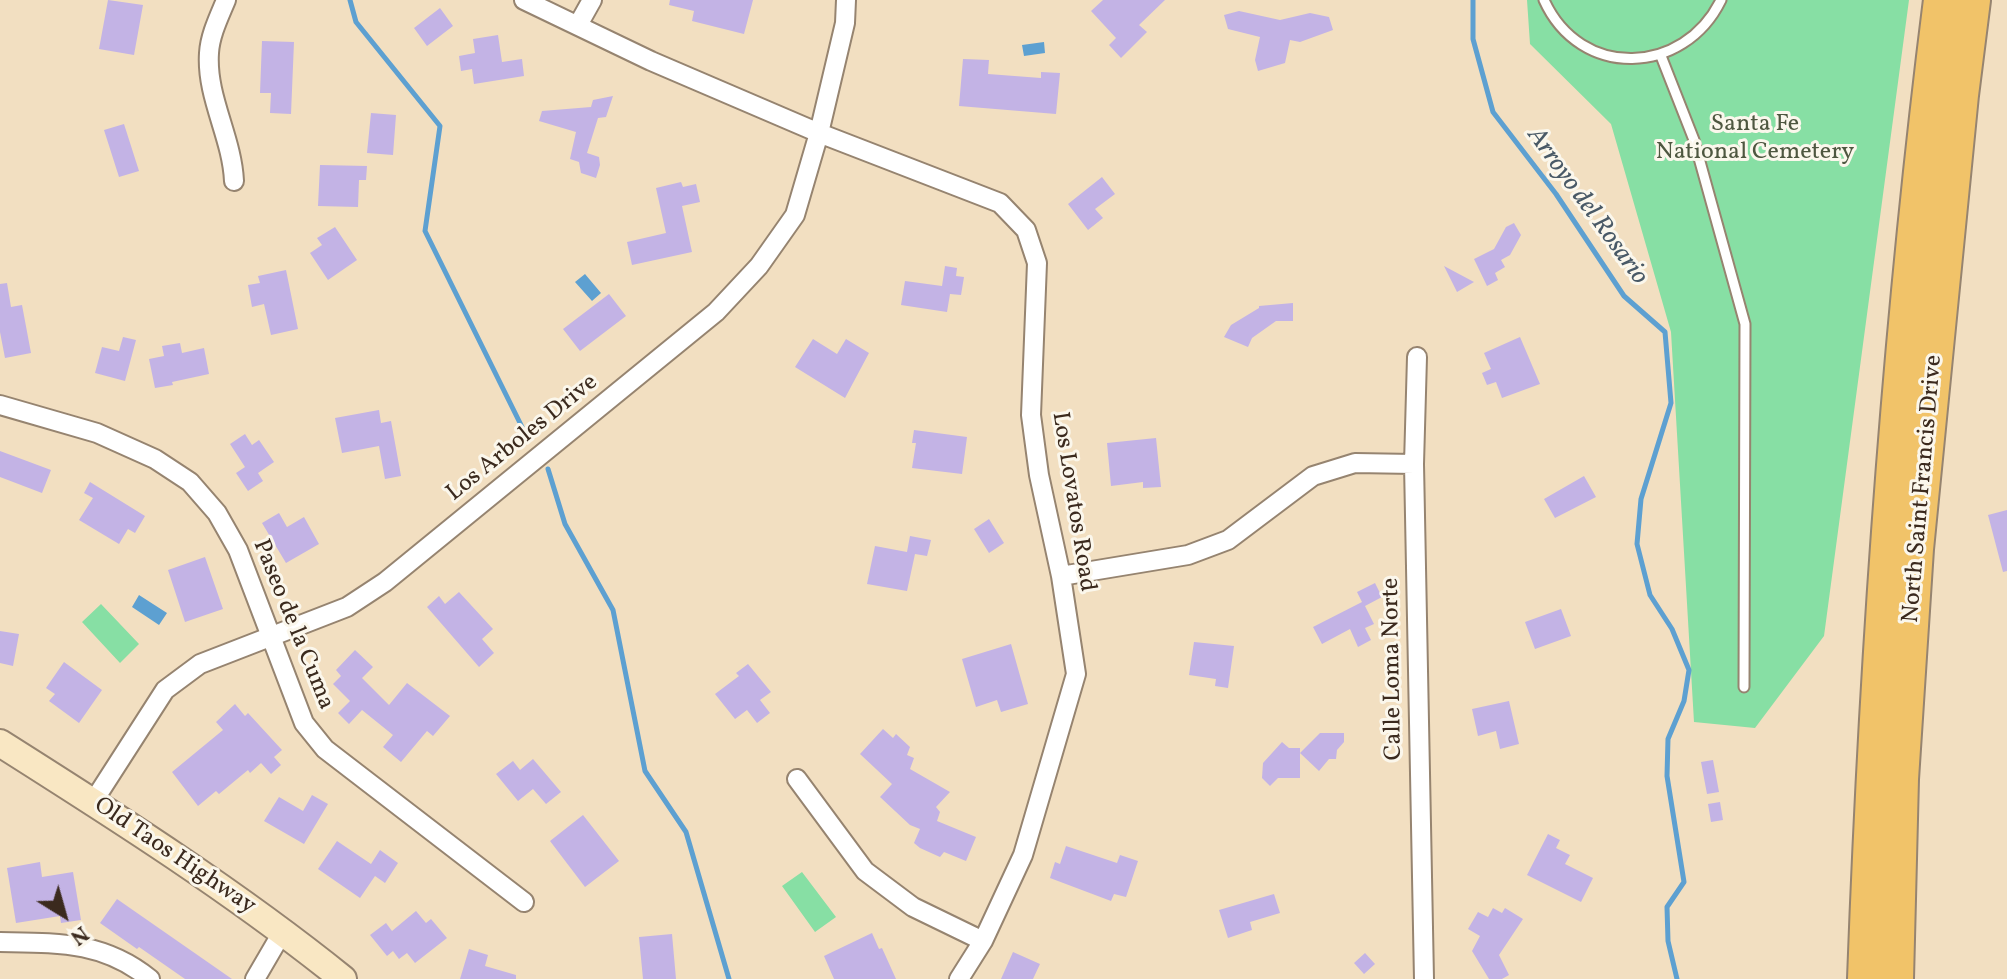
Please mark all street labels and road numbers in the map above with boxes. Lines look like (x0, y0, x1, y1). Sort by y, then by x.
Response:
street label: North Saint Francis Drive (1898, 354, 1950, 624)
street label: Los Arboles Drive (442, 369, 604, 509)
street label: Los Lovatos Road (1044, 410, 1100, 594)
street label: Paseo de la Cuma (245, 536, 339, 714)
street label: Calle Loma Norte (1378, 577, 1410, 761)
street label: Old Taos Highway (88, 792, 260, 922)

